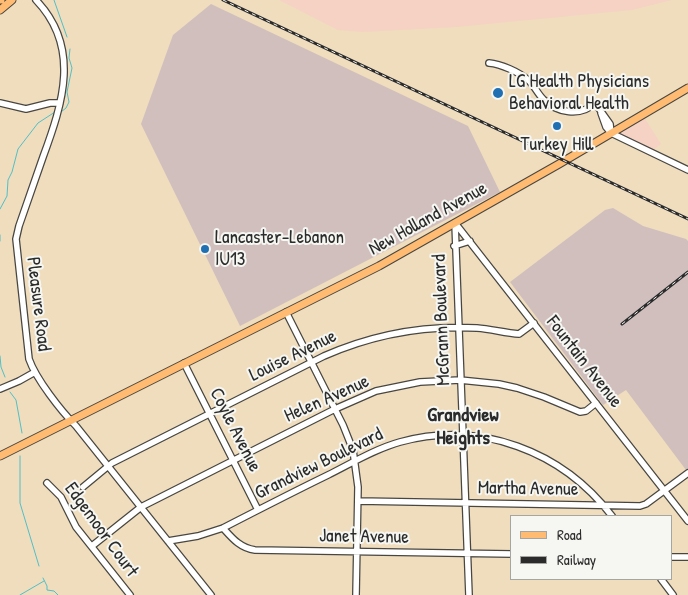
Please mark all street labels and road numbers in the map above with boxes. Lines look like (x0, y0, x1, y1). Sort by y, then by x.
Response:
street label: New Holland Avenue (365, 177, 491, 261)
street label: McGrann Boulevard (428, 254, 456, 386)
street label: Pleasure Road (21, 256, 55, 352)
street label: Fountain Avenue (541, 312, 627, 412)
street label: Louise Avenue (246, 325, 340, 387)
street label: Helen Avenue (281, 370, 373, 428)
street label: Coyle Avenue (204, 384, 266, 476)
street label: Grandview Boulevard (251, 423, 387, 505)
street label: Martha Avenue (478, 477, 578, 501)
street label: Edgemoor Court (59, 478, 143, 582)
street label: Janet Avenue (319, 525, 409, 549)

